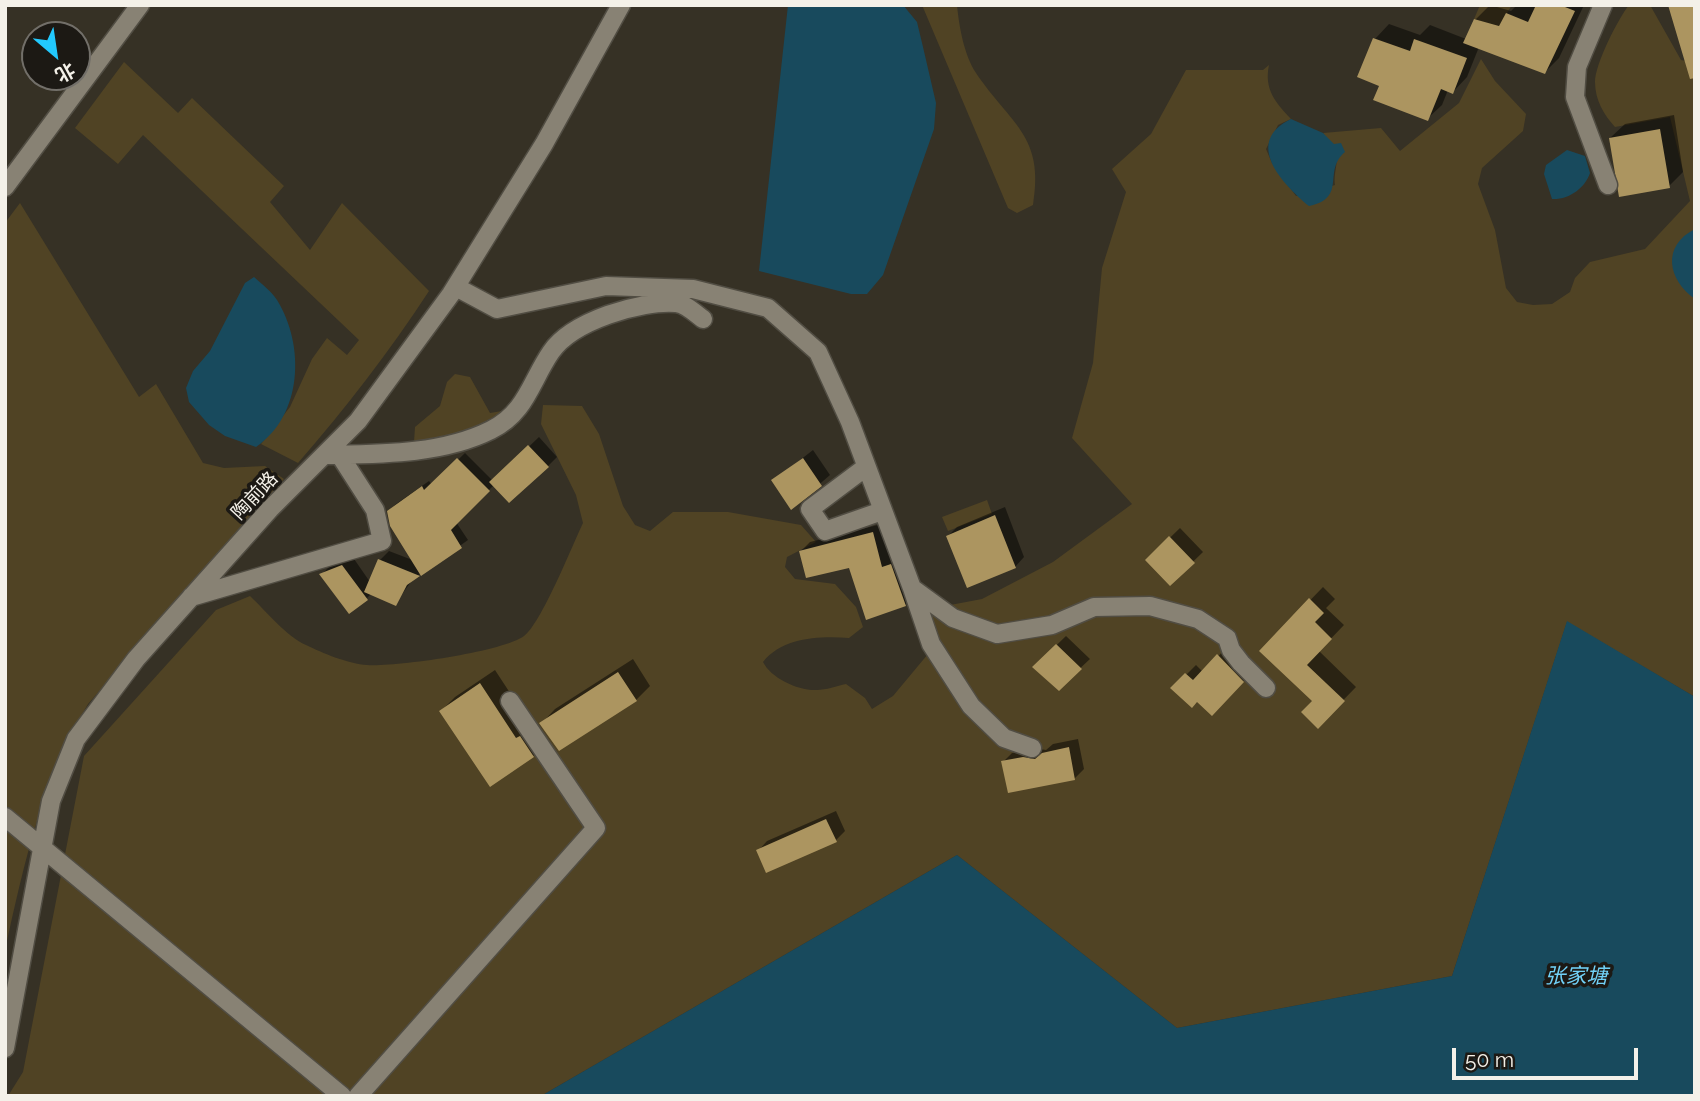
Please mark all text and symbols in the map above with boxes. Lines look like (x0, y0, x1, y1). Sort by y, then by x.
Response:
north arrow (21, 21, 91, 91)
text: 北 (52, 58, 79, 87)
street label: 陶前路 (227, 467, 283, 525)
water label: 张家塘 (1545, 964, 1607, 990)
scale bar (1455, 1034, 1640, 1078)
text: 50 m (1465, 1047, 1514, 1072)

